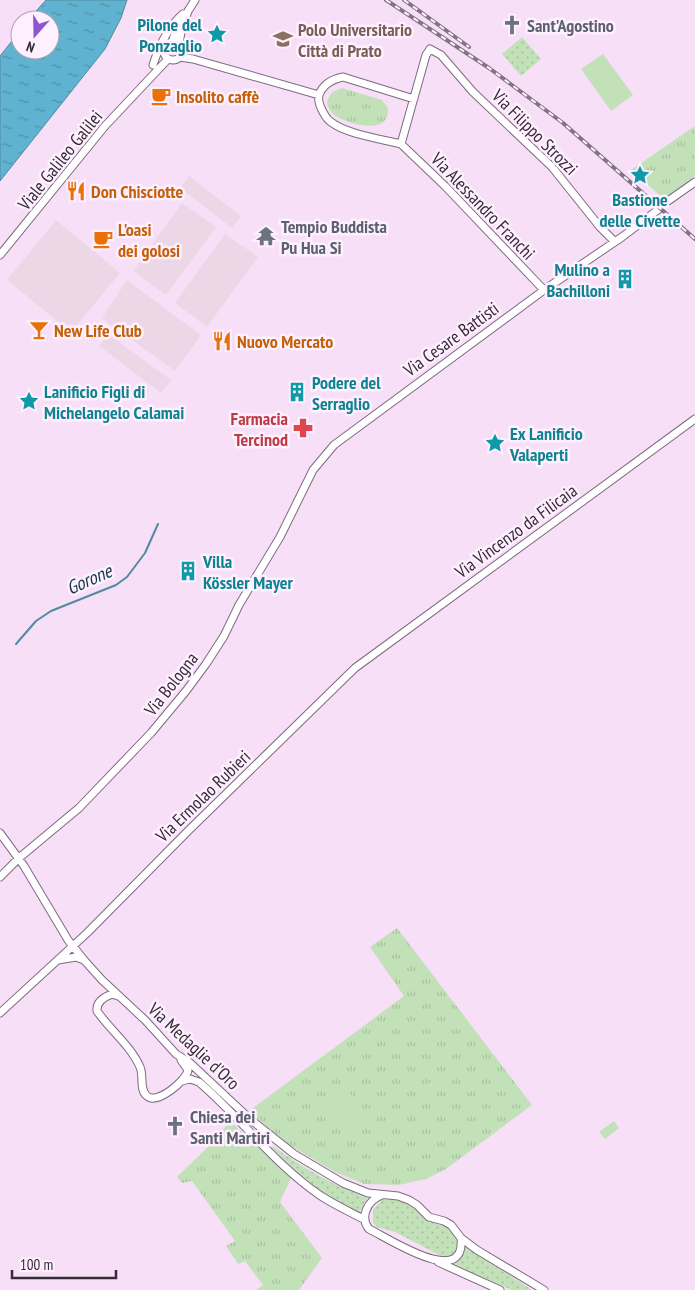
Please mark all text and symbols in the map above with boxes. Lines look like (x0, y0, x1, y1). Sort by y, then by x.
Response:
north arrow (10, 10, 60, 60)
place label: Pilone del Ponzaglio (137, 13, 203, 57)
church icon: Sant'Agostino (501, 14, 523, 36)
place label: Sant'Agostino (527, 14, 614, 37)
place label: Polo Universitario Città di Prato (298, 18, 412, 62)
place icon: Pilone del Ponzaglio (206, 23, 228, 45)
school or university icon: Polo Universitario Città di Prato (272, 28, 294, 50)
text: N (24, 37, 37, 57)
street label: Via Filippo Strozzi (487, 84, 583, 180)
cafe icon: Insolito caffè (150, 85, 172, 107)
place label: Insolito caffè (176, 85, 259, 108)
street label: Viale Galileo Galilei (12, 105, 107, 215)
street label: Via Alessandro Franchi (425, 147, 540, 264)
place icon: Bastione delle Civette (629, 164, 651, 186)
restaurant icon: Don Chisciotte (65, 180, 87, 202)
place label: Don Chisciotte (91, 180, 184, 203)
place label: Bastione delle Civette (600, 188, 681, 232)
place label: Tempio Buddista Pu Hua Si (281, 215, 387, 259)
place label: L'oasi dei golosi (118, 218, 180, 262)
temple icon: Tempio Buddista Pu Hua Si (255, 225, 277, 247)
cafe icon: L'oasi dei golosi (92, 228, 114, 250)
place label: Mulino a Bachilloni (546, 258, 610, 302)
building icon: Mulino a Bachilloni (614, 268, 636, 290)
street label: Via Cesare Battisti (398, 297, 503, 382)
bar icon: New Life Club (28, 319, 50, 341)
place label: New Life Club (54, 319, 142, 342)
restaurant icon: Nuovo Mercato (211, 330, 233, 352)
place label: Nuovo Mercato (237, 330, 333, 353)
place label: Podere del Serraglio (312, 371, 381, 415)
place label: Lanificio Figli di Michelangelo Calamai (44, 380, 184, 424)
building icon: Podere del Serraglio (286, 381, 308, 403)
place icon: Lanificio Figli di Michelangelo Calamai (18, 390, 40, 412)
place label: Farmacia Tercinod (231, 407, 288, 451)
pharmacy icon: Farmacia Tercinod (292, 417, 314, 439)
place label: Ex Lanificio Valaperti (509, 422, 583, 466)
place icon: Ex Lanificio Valaperti (484, 432, 506, 454)
street label: Via Vincenzo da Filicaia (450, 479, 582, 584)
place label: Villa Kössler Mayer (202, 550, 293, 594)
water label: Gorone (63, 558, 116, 600)
building icon: Villa Kössler Mayer (177, 560, 199, 582)
street label: Via Bologna (138, 648, 203, 721)
street label: Via Ermolao Rubieri (150, 745, 255, 848)
street label: Via Medaglie d'Oro (143, 997, 245, 1095)
place label: Chiesa dei Santi Martiri (190, 1105, 270, 1149)
church icon: Chiesa dei Santi Martiri (164, 1115, 186, 1137)
scale bar (12, 1248, 116, 1280)
text: 100 m (20, 1255, 53, 1274)

